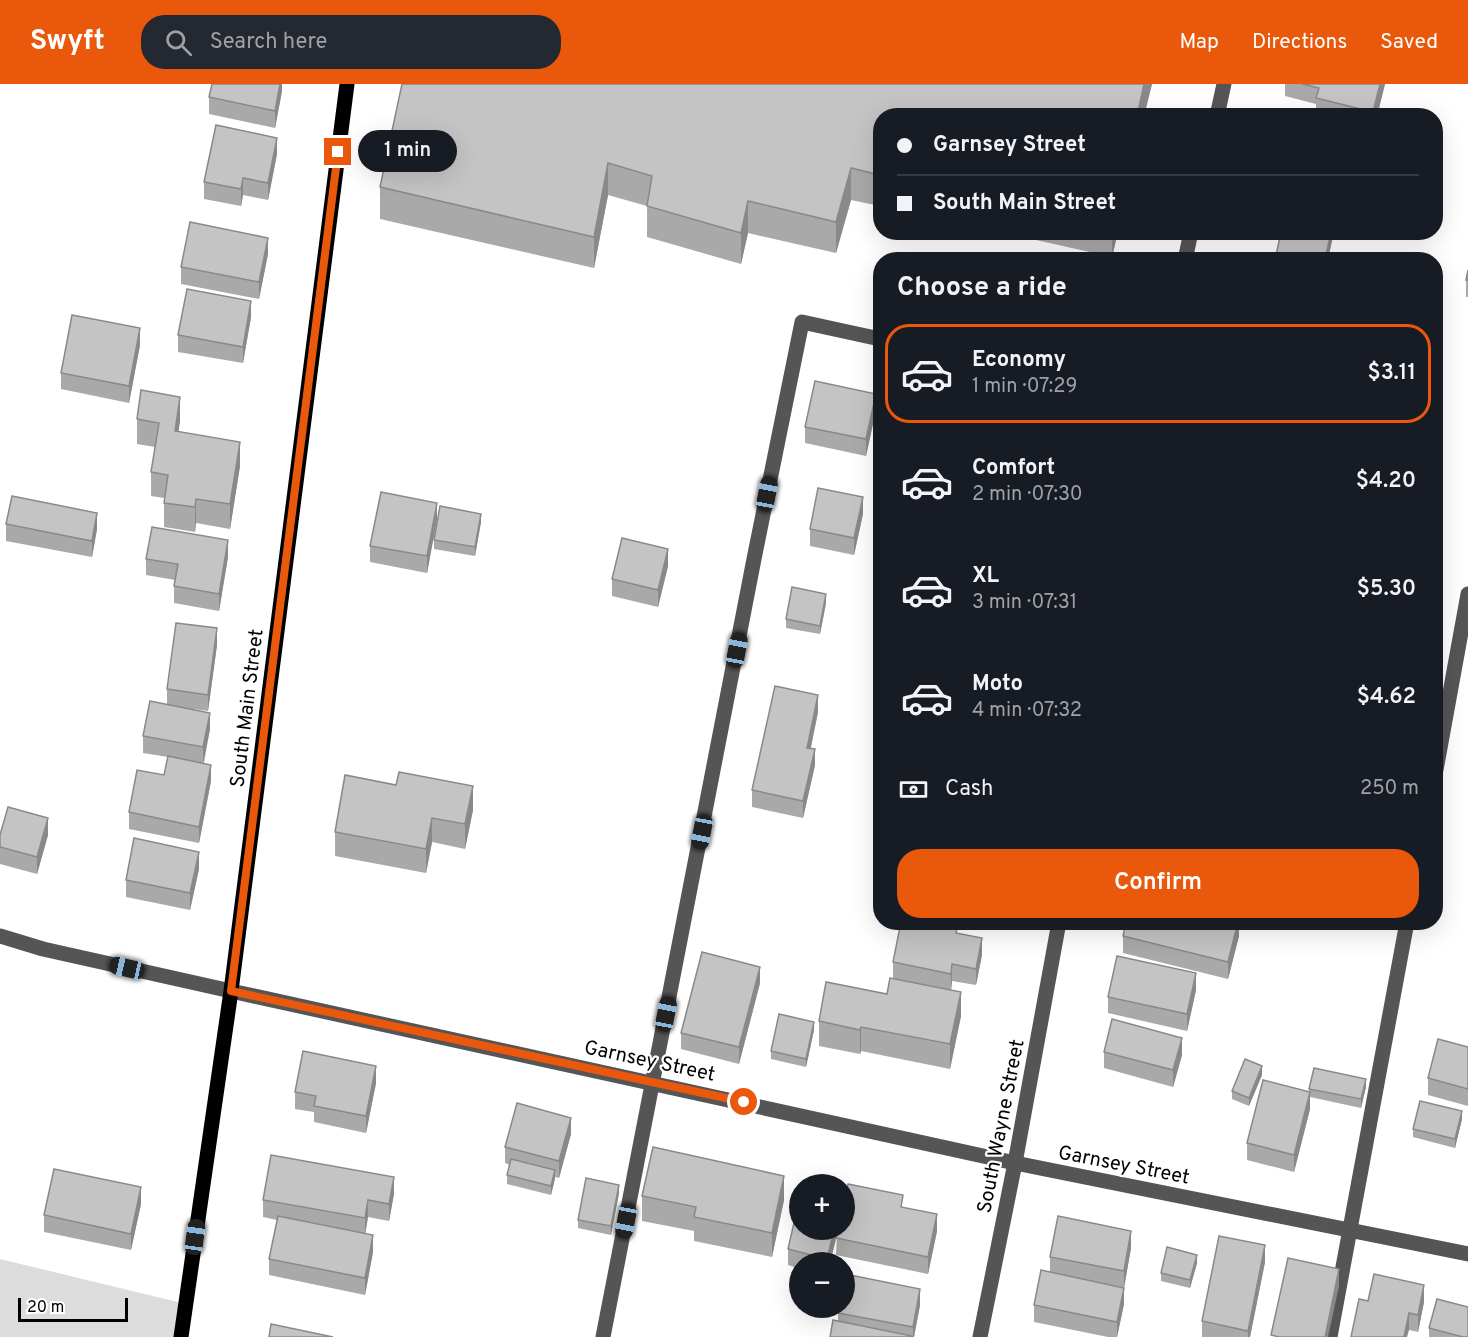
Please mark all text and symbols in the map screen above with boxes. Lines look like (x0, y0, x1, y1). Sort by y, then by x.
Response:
search box (141, 15, 561, 69)
text: Swyft (30, 24, 105, 60)
icon: search (162, 26, 195, 59)
text: Search here (210, 29, 327, 56)
text: Map (1179, 29, 1219, 56)
text: Directions (1252, 29, 1347, 56)
text: Saved (1380, 29, 1438, 56)
callout: 1 min (359, 131, 458, 173)
text: Garnsey Street (933, 132, 1086, 159)
route end (324, 138, 351, 165)
text: 1 min (384, 138, 431, 164)
text: South Main Street (933, 190, 1116, 217)
text: Choose a ride (897, 271, 1067, 305)
icon: car (900, 347, 954, 401)
text: Economy (972, 347, 1066, 374)
text: $3.11 (1368, 360, 1416, 387)
text: 1 min · 07:29 (972, 374, 1077, 400)
icon: car (900, 455, 954, 509)
text: Comfort (972, 455, 1055, 482)
text: $4.20 (1356, 468, 1416, 495)
car (755, 475, 779, 513)
text: 2 min · 07:30 (972, 482, 1083, 508)
icon: car (900, 563, 954, 617)
text: XL (972, 563, 999, 590)
text: $5.30 (1357, 576, 1416, 603)
text: 3 min · 07:31 (972, 590, 1077, 616)
street label: South Main Street (225, 628, 271, 789)
car (725, 631, 749, 669)
icon: car (900, 671, 954, 725)
text: Moto (972, 671, 1023, 698)
text: $4.62 (1357, 684, 1416, 711)
text: 4 min · 07:32 (972, 698, 1082, 724)
icon: cash (897, 773, 930, 806)
text: Cash (945, 776, 994, 803)
text: 250 m (1360, 776, 1419, 802)
car (690, 813, 714, 851)
button: Confirm (897, 849, 1419, 918)
car (107, 955, 147, 981)
car (654, 995, 678, 1033)
street label: Garnsey Street (582, 1035, 718, 1089)
street label: South Wayne Street (972, 1037, 1032, 1215)
route start (730, 1088, 757, 1115)
street label: Garnsey Street (1056, 1140, 1192, 1191)
map controls (789, 1174, 855, 1318)
button: + (789, 1174, 855, 1240)
car (614, 1202, 638, 1240)
car (184, 1218, 206, 1256)
button: − (789, 1252, 855, 1318)
scale bar (18, 1295, 128, 1322)
text: 20 m (27, 1298, 64, 1318)

